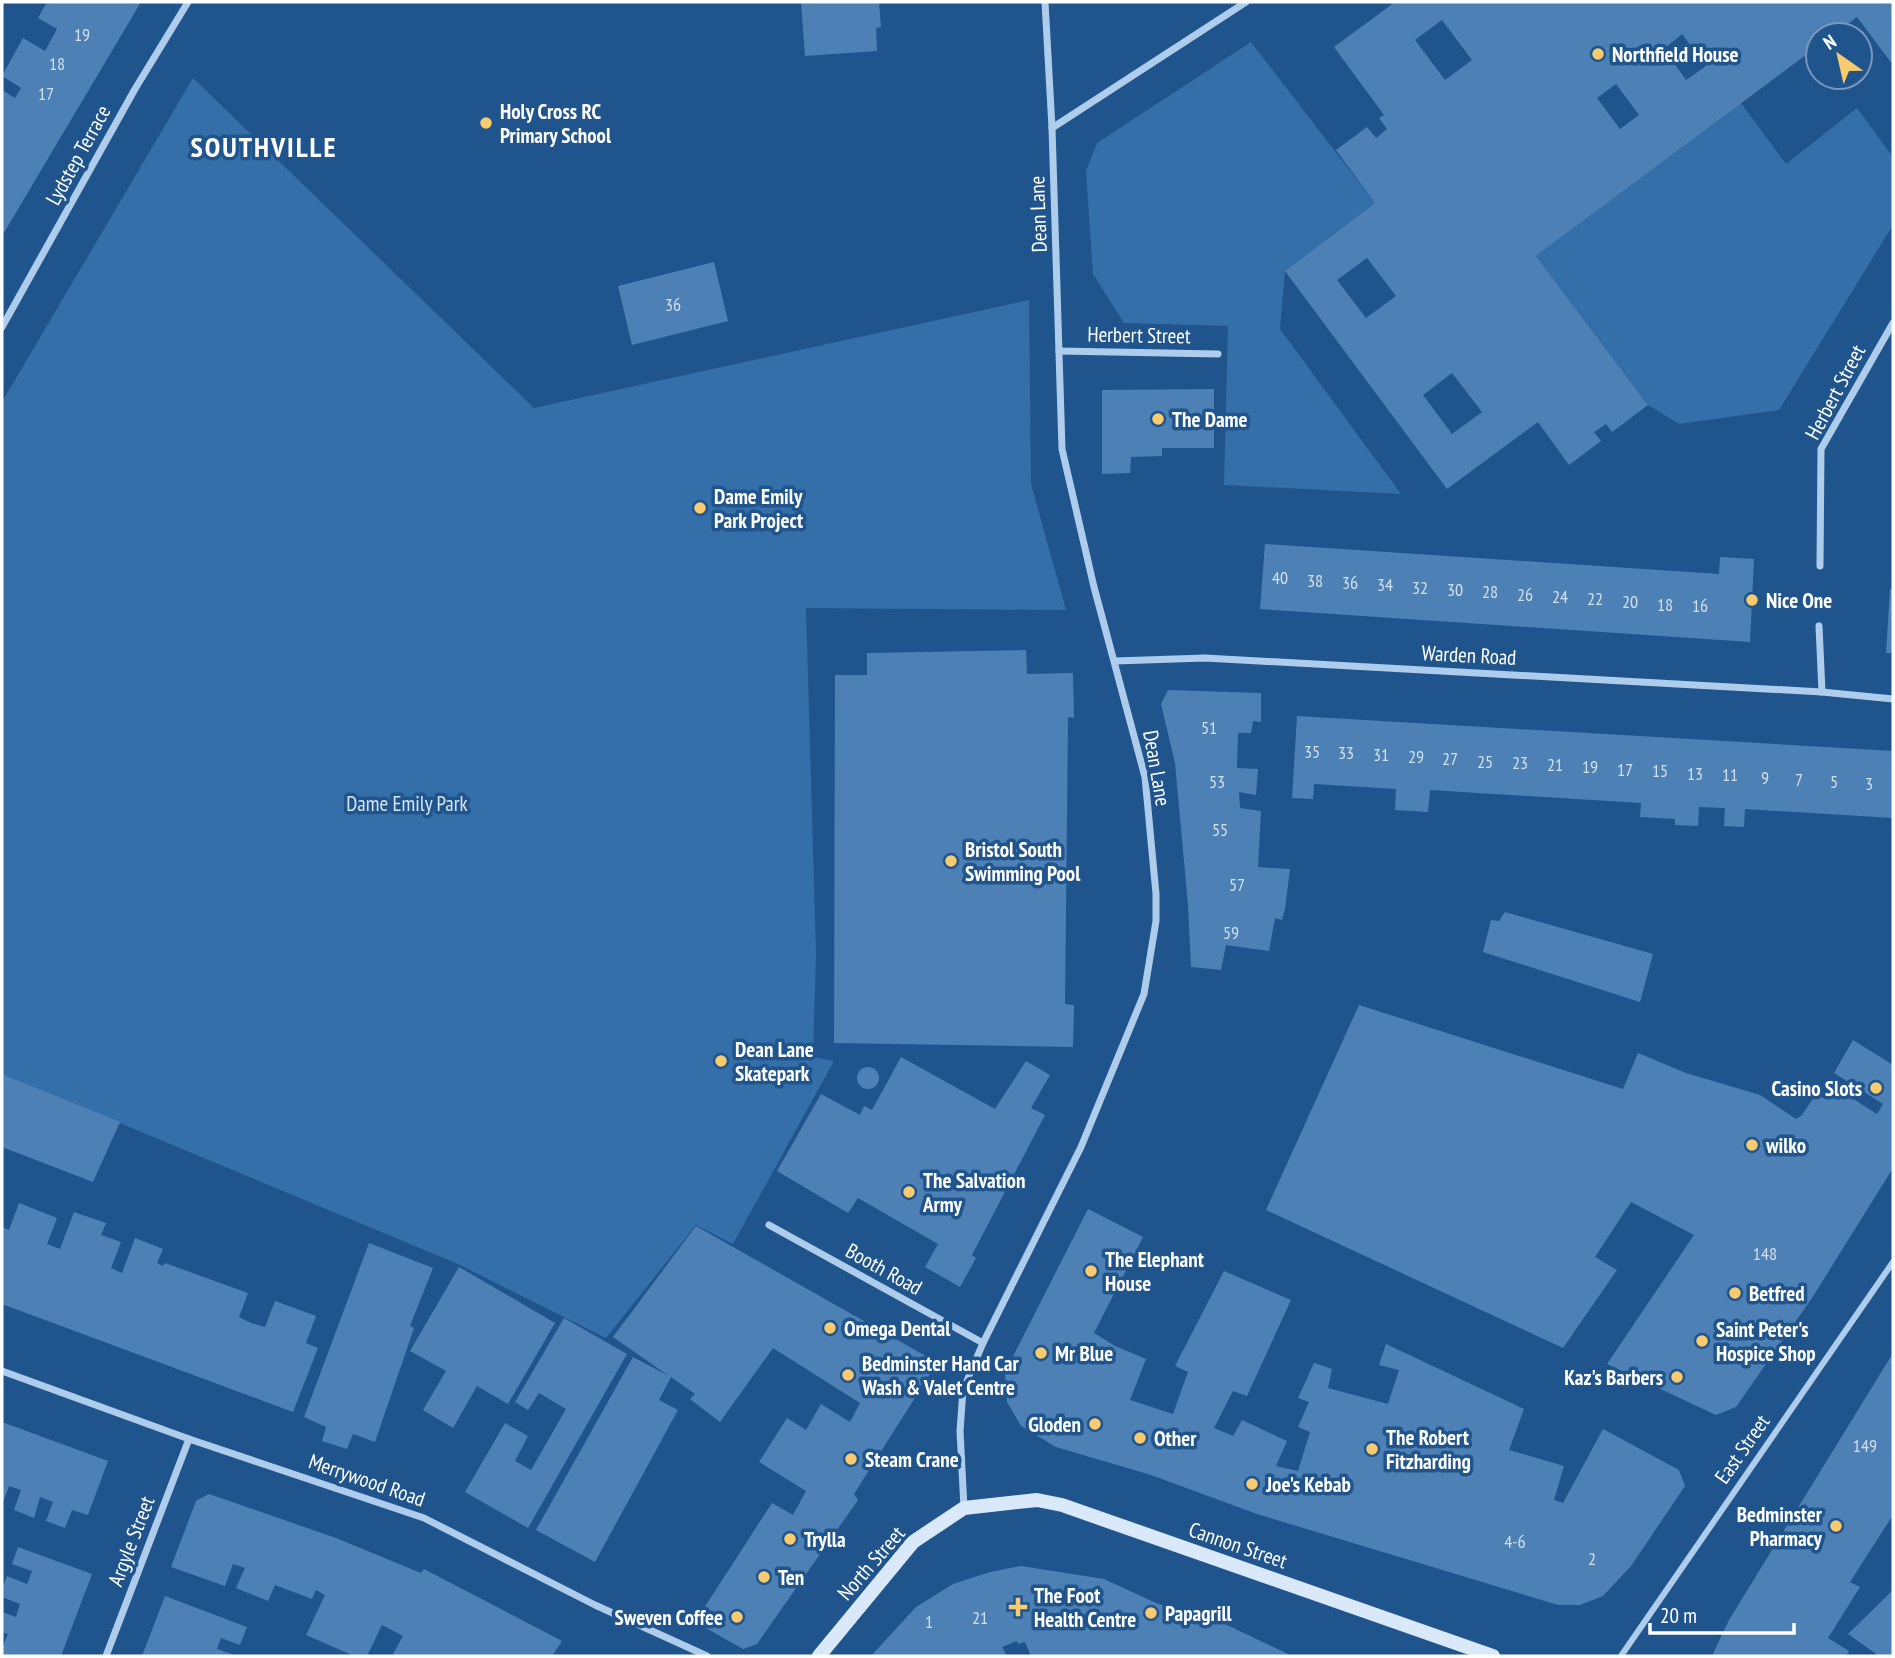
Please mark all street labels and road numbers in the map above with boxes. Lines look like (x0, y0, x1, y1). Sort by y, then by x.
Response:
street label: Lydstep Terrace (40, 100, 116, 210)
street label: Dean Lane (1023, 175, 1053, 253)
street label: Herbert Street (1087, 321, 1191, 349)
street label: Herbert Street (1799, 340, 1871, 444)
street label: Warden Road (1421, 639, 1517, 671)
street label: Dean Lane (1137, 728, 1177, 808)
street label: Booth Road (841, 1237, 927, 1301)
street label: East Street (1709, 1409, 1776, 1489)
street label: Merrywood Road (305, 1447, 429, 1513)
street label: Argyle Street (102, 1492, 161, 1590)
street label: Cannon Street (1185, 1516, 1291, 1575)
street label: North Street (831, 1520, 911, 1606)

